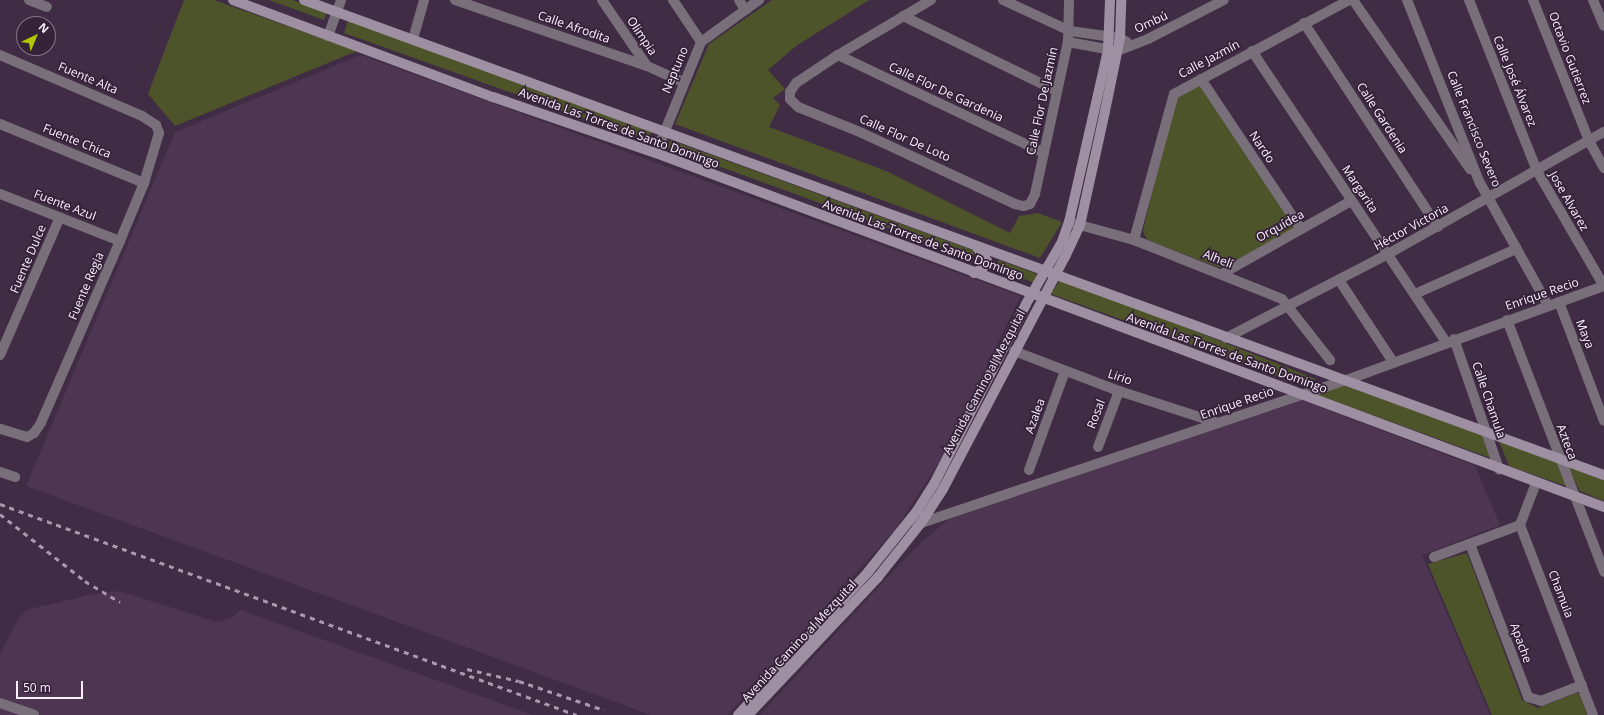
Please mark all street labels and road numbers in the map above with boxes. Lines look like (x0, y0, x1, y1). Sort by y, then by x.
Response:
street label: Calle Afrodita (536, 8, 612, 46)
street label: Ombú (1132, 8, 1170, 36)
street label: Octavio Gutierrez (1546, 10, 1594, 106)
street label: Olimpia (624, 14, 660, 58)
street label: Calle José Álvarez (1490, 33, 1540, 129)
street label: Calle Jazmín (1176, 37, 1242, 81)
street label: Neptuno (659, 44, 691, 96)
street label: Calle Flor De Jazmín (1024, 46, 1060, 156)
street label: Fuente Alta (56, 59, 120, 97)
street label: Calle Flor De Gardenia (886, 59, 1006, 125)
street label: Calle Francisco Severo (1444, 69, 1504, 189)
street label: Calle Gardenia (1354, 80, 1410, 156)
street label: Avenida Las Torres de Santo Domingo (517, 85, 721, 171)
street label: Calle Flor De Loto (857, 111, 953, 165)
street label: Fuente Chica (41, 121, 113, 161)
street label: Nardo (1246, 128, 1278, 166)
street label: Margarita (1339, 162, 1381, 216)
street label: Jose Alvarez (1546, 169, 1592, 233)
street label: Fuente Azul (32, 187, 98, 223)
street label: Avenida Las Torres de Santo Domingo (821, 197, 1025, 283)
street label: Héctor Victoria (1371, 201, 1451, 253)
street label: Orquídea (1253, 207, 1307, 245)
street label: Fuente Dulce (7, 222, 49, 296)
street label: Alhelí (1201, 247, 1235, 271)
street label: Fuente Regia (65, 250, 107, 322)
street label: Enrique Recio (1503, 275, 1581, 313)
street label: Avenida Camino al Mezquital (940, 307, 1028, 457)
street label: Avenida Las Torres de Santo Domingo (1125, 310, 1329, 396)
street label: Maya (1573, 317, 1597, 351)
street label: Calle Chamula (1469, 360, 1509, 440)
street label: Lirio (1106, 366, 1134, 388)
street label: Enrique Recio (1198, 384, 1276, 422)
street label: Azalea (1022, 396, 1048, 436)
street label: Rosal (1084, 397, 1108, 431)
street label: Azteca (1554, 422, 1580, 462)
street label: Chamula (1545, 568, 1577, 620)
street label: Avenida Camino al Mezquital (739, 577, 859, 705)
street label: Apache (1507, 621, 1535, 665)

